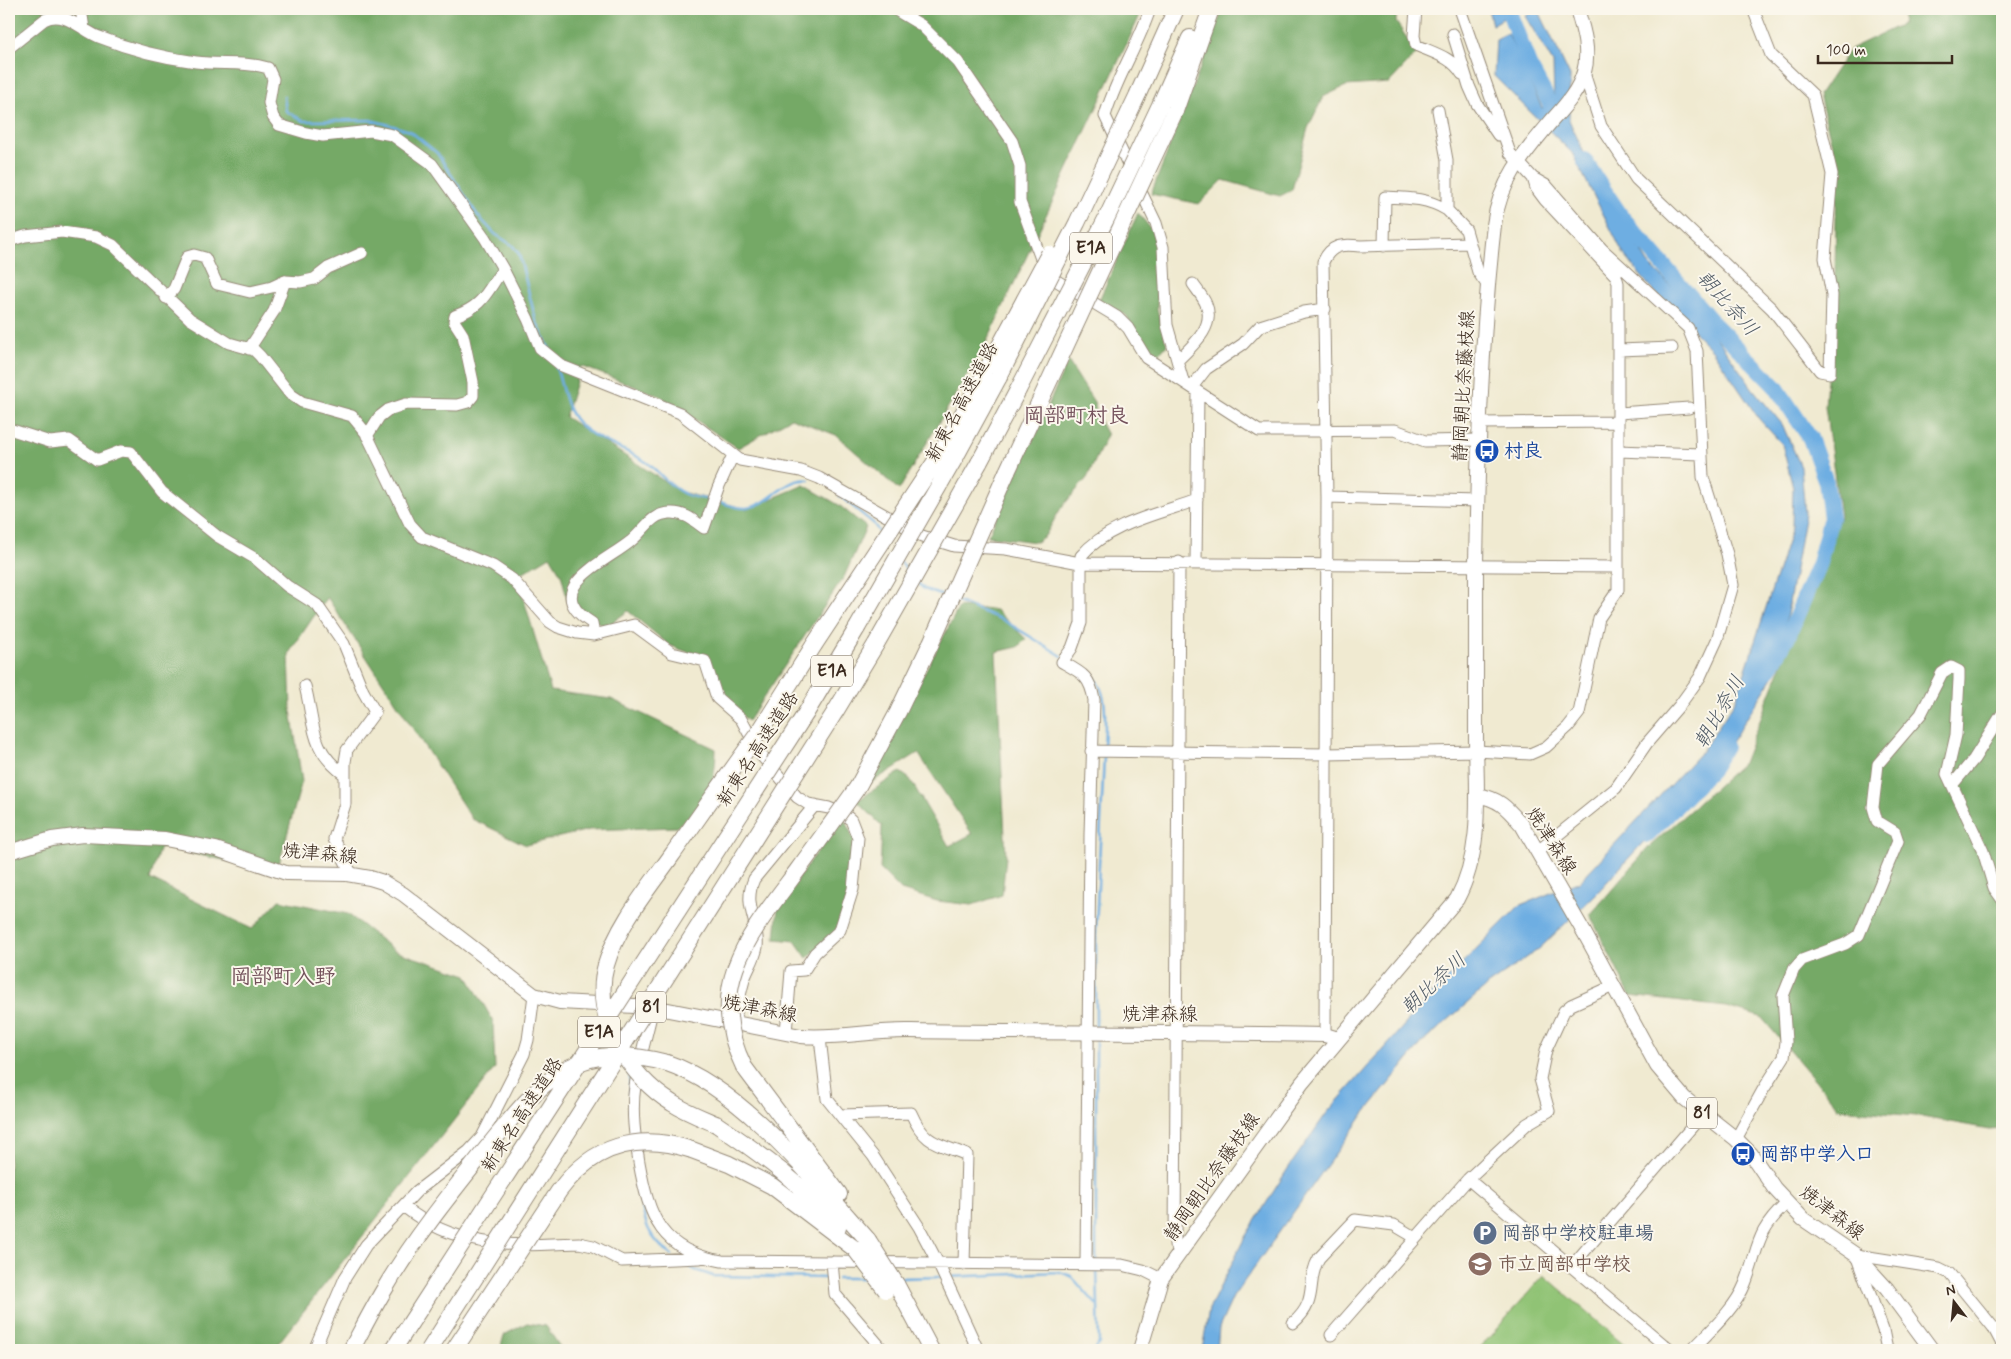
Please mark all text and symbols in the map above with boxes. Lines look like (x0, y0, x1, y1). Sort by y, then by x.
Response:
scale bar (1818, 32, 1952, 64)
text: 100 m (1826, 41, 1866, 61)
road number: E1A (1070, 232, 1112, 264)
water label: 朝比奈川 (1690, 265, 1764, 343)
street label: 静岡朝比奈藤枝線 (1448, 309, 1480, 463)
street label: 新東名高速道路 (920, 337, 1004, 467)
district label: 岡部町村良 (1024, 402, 1129, 430)
bus stop icon: 村良 (1474, 438, 1500, 464)
place label: 村良 (1504, 439, 1542, 464)
road number: E1A (811, 656, 853, 686)
water label: 朝比奈川 (1688, 671, 1752, 753)
street label: 新東名高速道路 (711, 686, 805, 812)
street label: 焼津森線 (1520, 802, 1582, 880)
street label: 焼津森線 (281, 838, 359, 870)
water label: 朝比奈川 (1396, 947, 1472, 1021)
district label: 岡部町入野 (231, 963, 336, 991)
street label: 焼津森線 (720, 989, 800, 1029)
road number: 81 (636, 992, 666, 1022)
street label: 焼津森線 (1122, 1002, 1198, 1027)
road number: E1A (578, 1016, 620, 1048)
street label: 新東名高速道路 (475, 1052, 569, 1178)
road number: 81 (1687, 1098, 1717, 1128)
street label: 静岡朝比奈藤枝線 (1158, 1108, 1266, 1246)
bus stop icon: 岡部中学入口 (1730, 1141, 1756, 1167)
place label: 岡部中学入口 (1760, 1142, 1874, 1167)
street label: 焼津森線 (1794, 1180, 1870, 1246)
parking icon: 岡部中学校駐車場 (1472, 1220, 1498, 1246)
place label: 岡部中学校駐車場 (1502, 1221, 1654, 1246)
school or university icon: 市立岡部中学校 (1467, 1251, 1493, 1277)
place label: 市立岡部中学校 (1498, 1252, 1631, 1277)
north arrow (1928, 1276, 1978, 1326)
text: N (1944, 1281, 1958, 1300)

